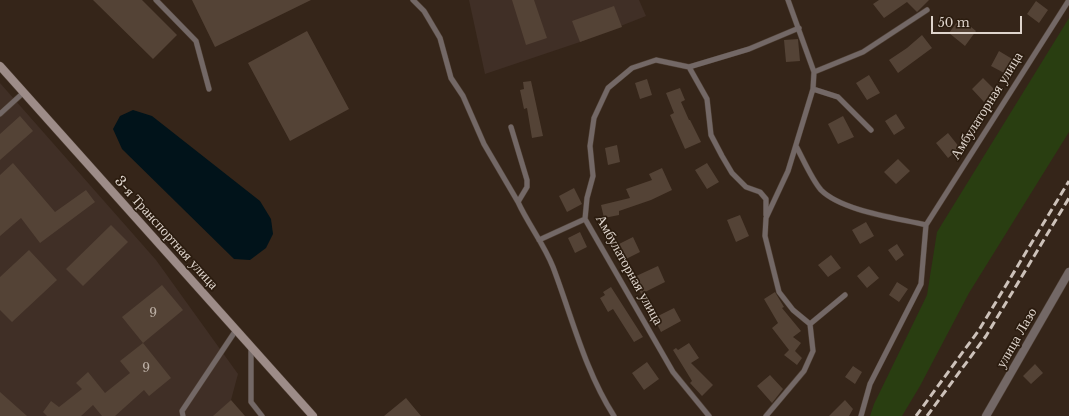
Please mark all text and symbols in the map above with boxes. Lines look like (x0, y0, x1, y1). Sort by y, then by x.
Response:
scale bar (933, 8, 1024, 34)
text: 50 m (938, 15, 970, 30)
street label: Амбулаторная улица (947, 49, 1027, 163)
street label: 3-я Транспортная улица (111, 173, 221, 293)
street label: Амбулаторная улица (592, 212, 666, 328)
street label: улица Лазо (993, 305, 1041, 371)
house number: 9 (149, 307, 157, 321)
house number: 9 (142, 362, 150, 376)

